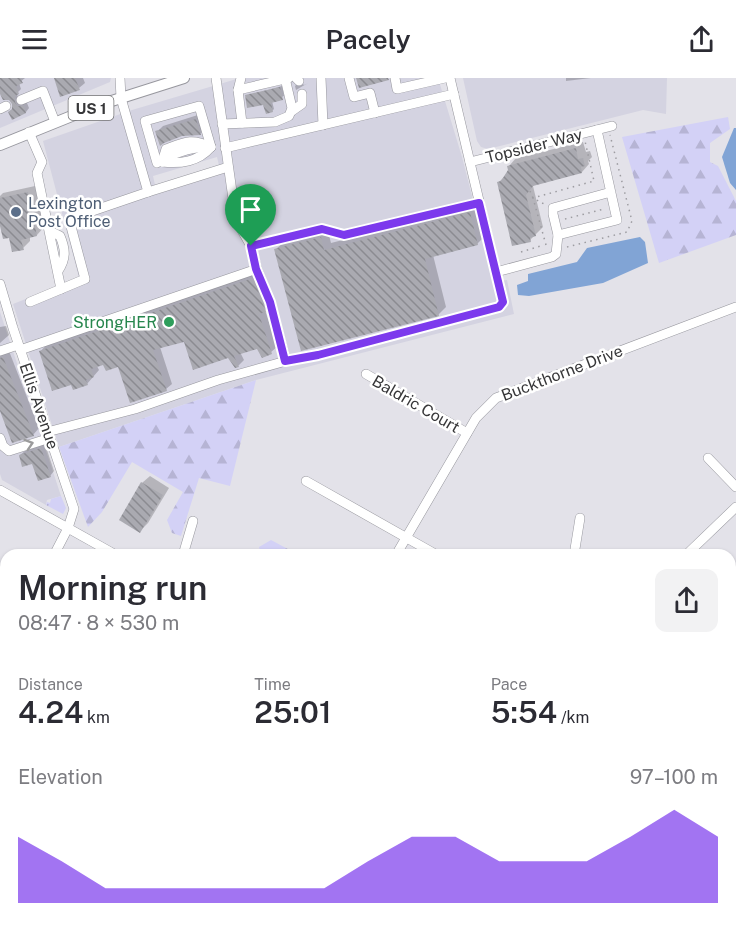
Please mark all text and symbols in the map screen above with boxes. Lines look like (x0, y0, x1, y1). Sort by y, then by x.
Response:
icon: menu (18, 23, 51, 56)
text: Pacely (325, 23, 411, 55)
icon: share (685, 23, 718, 56)
road number: US 1 (68, 96, 113, 120)
street label: Topsider Way (484, 125, 585, 167)
pin (225, 184, 276, 246)
icon: arrive (234, 193, 267, 226)
place label: Lexington Post Office (28, 194, 111, 231)
marker: Lexington Post Office (9, 205, 23, 219)
place label: StrongHER (73, 313, 157, 332)
marker: StrongHER (162, 315, 176, 329)
street label: Buckthorne Drive (499, 341, 625, 405)
street label: Ellis Avenue (15, 360, 63, 452)
street label: Baldric Court (369, 371, 463, 437)
one-way arrow (23, 439, 34, 452)
text: Morning run (18, 569, 207, 607)
button: share (655, 569, 718, 632)
text: 08:47 · 8 × 530 m (18, 611, 179, 635)
text: Distance (18, 675, 83, 694)
text: Time (254, 675, 291, 694)
text: Pace (491, 675, 527, 694)
text: 4.24 (18, 694, 83, 730)
text: 25:01 (254, 694, 332, 730)
text: 5:54 (491, 694, 557, 730)
text: km (83, 708, 110, 727)
text: /km (557, 708, 589, 727)
text: Elevation (18, 765, 103, 789)
text: 97–100 m (630, 765, 718, 789)

